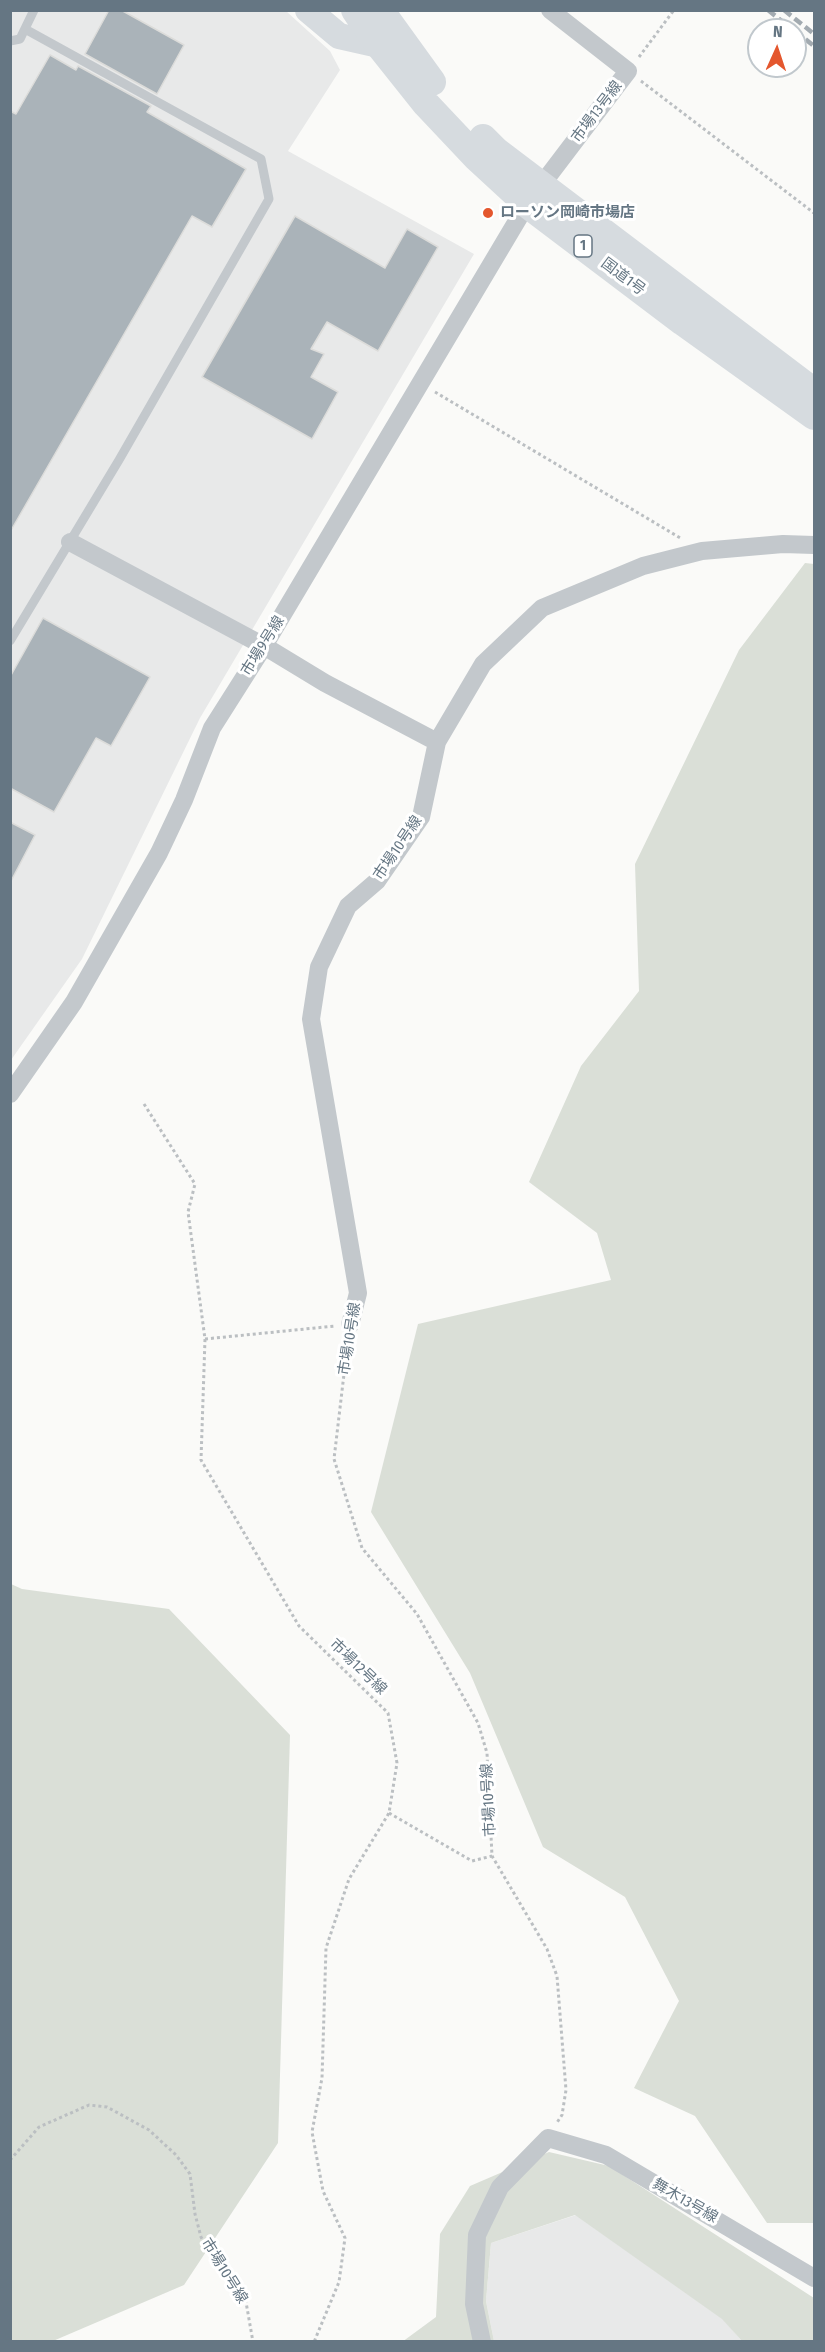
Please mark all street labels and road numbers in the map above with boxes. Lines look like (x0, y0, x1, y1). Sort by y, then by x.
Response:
street label: 市場13号線 (568, 78, 626, 146)
road number: 1 (574, 235, 592, 257)
street label: 国道1号 (597, 255, 649, 299)
street label: 市場9号線 (238, 613, 288, 679)
street label: 市場10号線 (370, 812, 426, 884)
street label: 市場10号線 (335, 1301, 365, 1377)
street label: 市場12号線 (326, 1635, 390, 1699)
street label: 市場10号線 (478, 1763, 500, 1837)
street label: 舞木13号線 (649, 2175, 721, 2227)
street label: 市場10号線 (197, 2235, 251, 2307)

